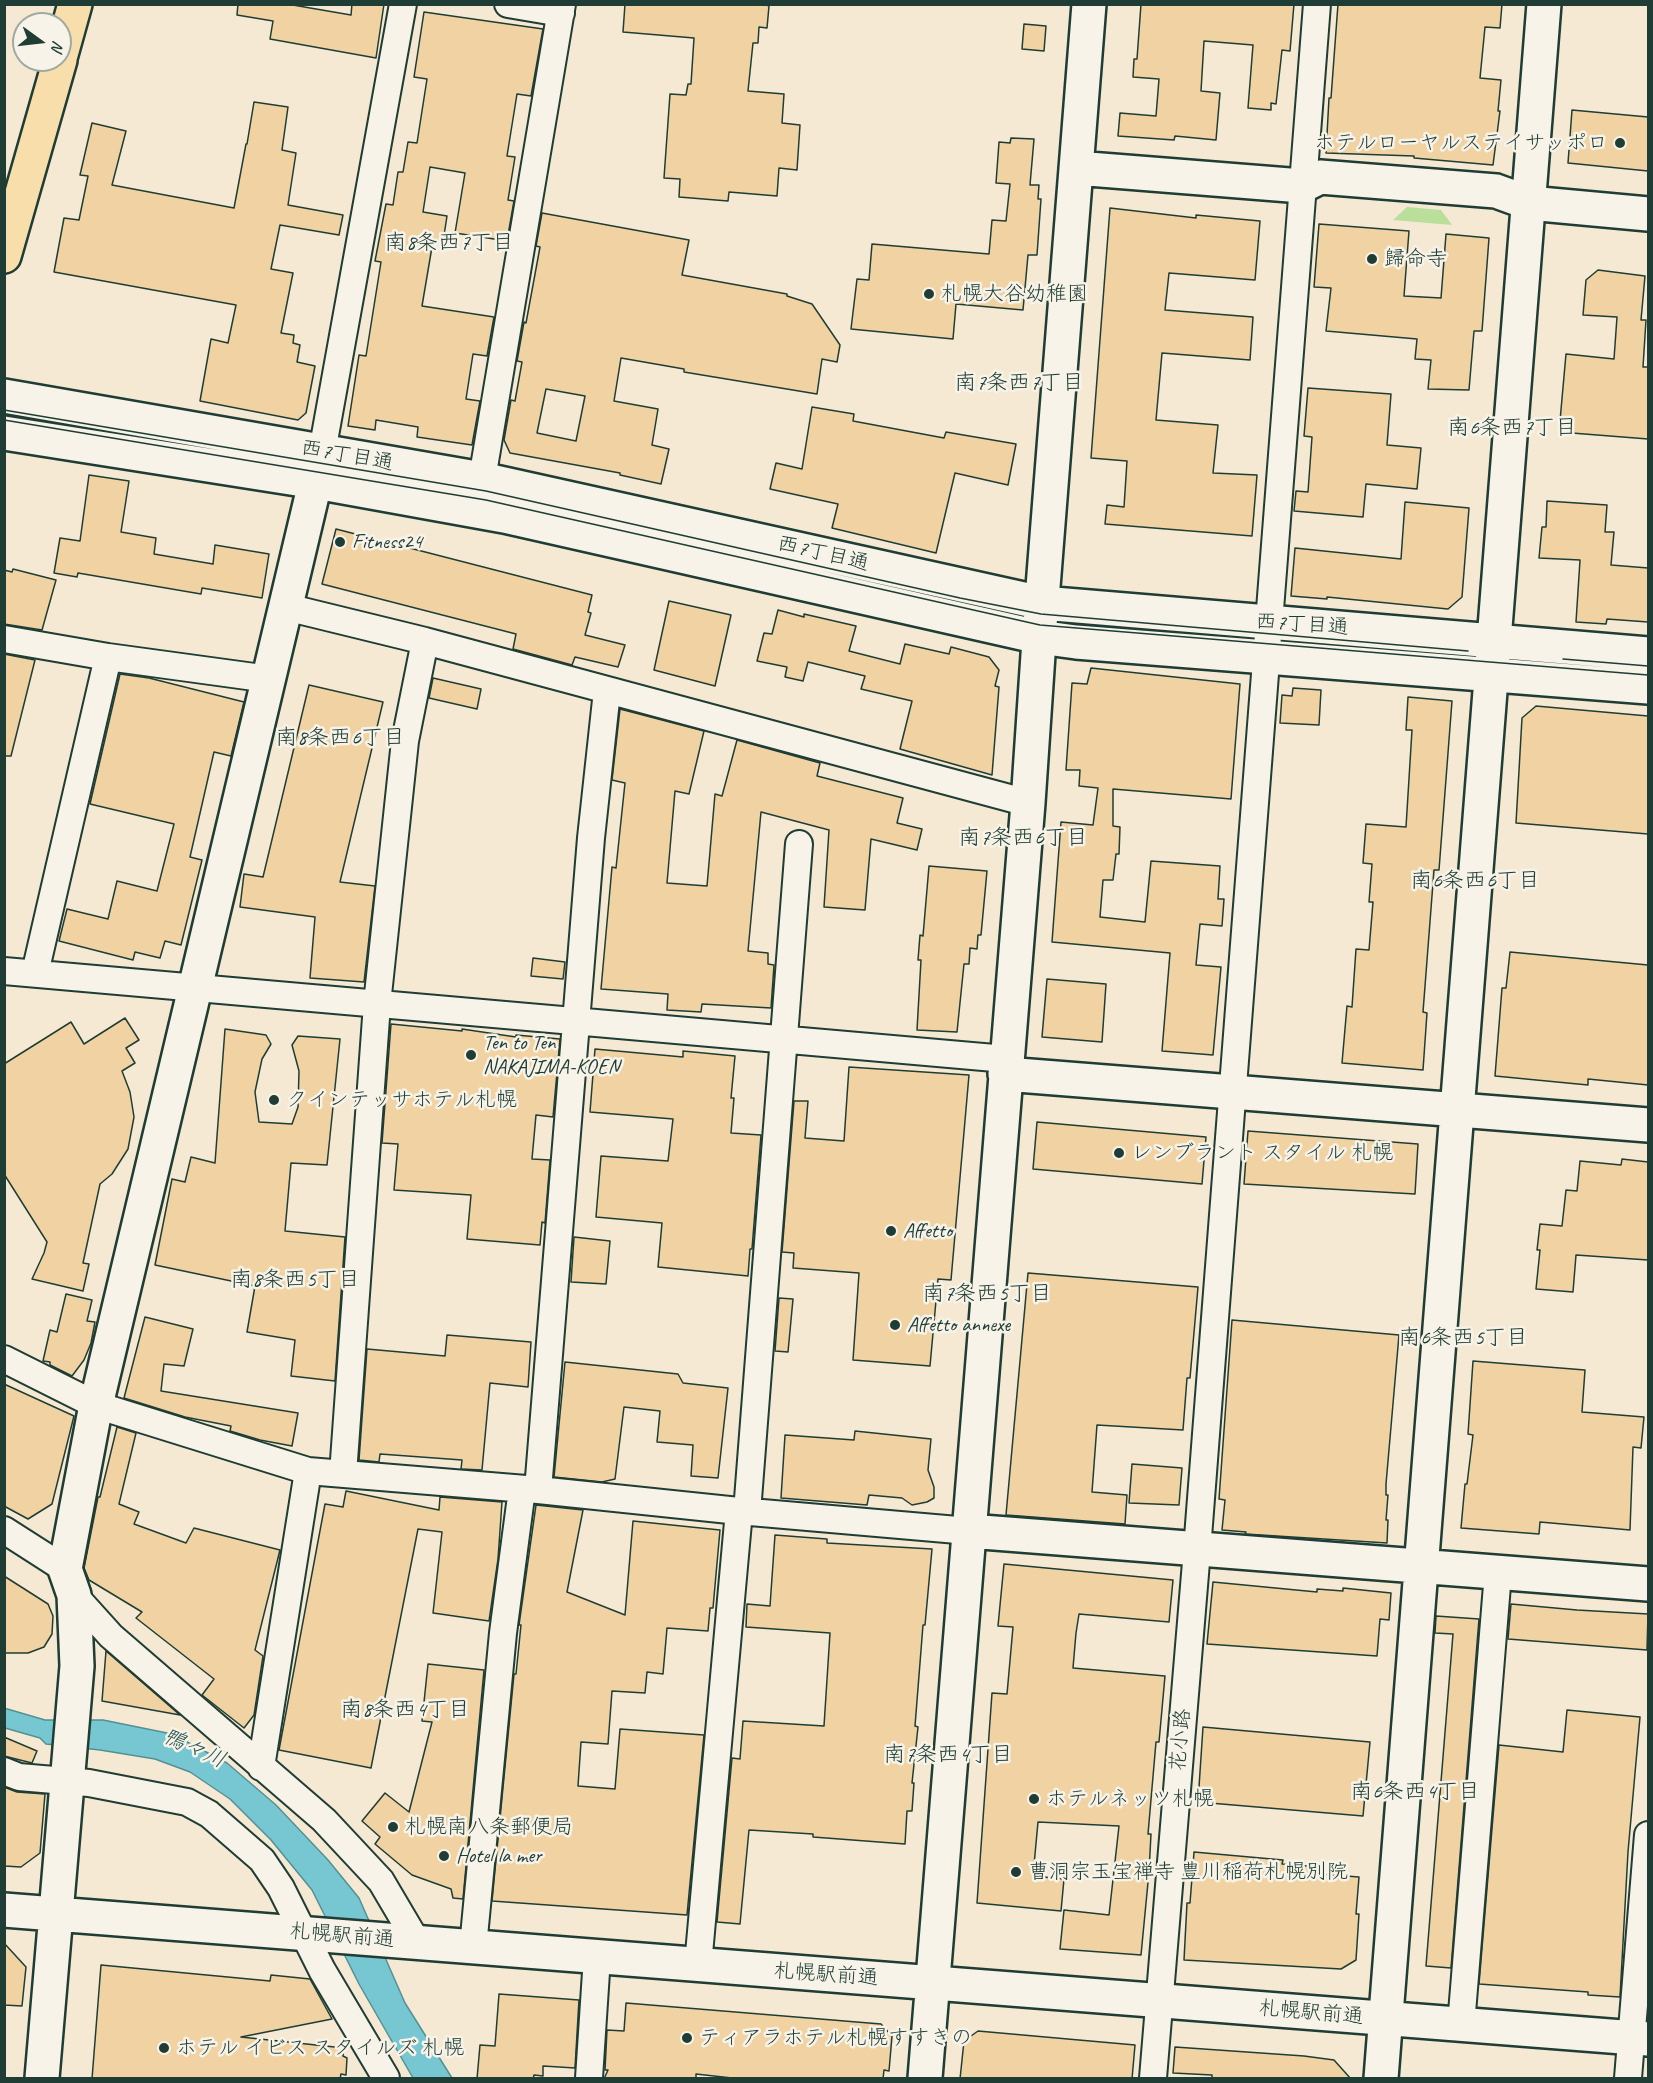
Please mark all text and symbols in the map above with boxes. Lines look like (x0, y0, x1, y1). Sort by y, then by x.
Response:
north arrow (12, 12, 72, 72)
text: N (47, 39, 68, 54)
place label: ホテルローヤルステイサッポロ (1314, 130, 1608, 156)
marker: ホテルローヤルステイサッポロ (1613, 136, 1627, 150)
district label: 南8条西7丁目 (384, 230, 514, 256)
place label: 歸命寺 (1384, 246, 1447, 272)
marker: 歸命寺 (1365, 252, 1379, 266)
place label: 札幌大谷幼稚園 (941, 281, 1088, 307)
marker: 札幌大谷幼稚園 (922, 287, 936, 301)
district label: 南7条西7丁目 (954, 370, 1084, 396)
district label: 南6条西7丁目 (1447, 415, 1577, 441)
street label: 西7丁目通 (299, 435, 395, 477)
place label: Fitness24 (352, 529, 422, 555)
street label: 西7丁目通 (775, 531, 871, 577)
marker: Fitness24 (333, 535, 347, 549)
street label: 西7丁目通 (1255, 609, 1349, 641)
district label: 南8条西6丁目 (275, 725, 405, 751)
district label: 南7条西6丁目 (958, 825, 1088, 851)
district label: 南6条西6丁目 (1410, 868, 1540, 894)
place label: Ten to Ten NAKAJIMA-KOEN (483, 1030, 619, 1080)
marker: Ten to Ten NAKAJIMA-KOEN (464, 1048, 478, 1062)
place label: クインテッサホテル札幌 (286, 1087, 517, 1113)
marker: クインテッサホテル札幌 (267, 1093, 281, 1107)
place label: レンブラント スタイル 札幌 (1131, 1140, 1393, 1166)
marker: レンブラント スタイル 札幌 (1112, 1146, 1126, 1160)
place label: Affetto (903, 1218, 952, 1244)
marker: Affetto (884, 1224, 898, 1238)
district label: 南8条西5丁目 (230, 1267, 360, 1293)
district label: 南7条西5丁目 (922, 1281, 1052, 1307)
place label: Affetto annexe (907, 1312, 1010, 1338)
marker: Affetto annexe (888, 1318, 902, 1332)
district label: 南6条西5丁目 (1398, 1325, 1528, 1351)
district label: 南8条西4丁目 (340, 1697, 470, 1723)
street label: 花小路 (1166, 1708, 1196, 1772)
water label: 鴨々川 (158, 1724, 230, 1774)
district label: 南7条西4丁目 (883, 1742, 1013, 1768)
district label: 南6条西4丁目 (1350, 1779, 1480, 1805)
place label: ホテルネッツ札幌 (1046, 1786, 1214, 1812)
marker: ホテルネッツ札幌 (1027, 1792, 1041, 1806)
place label: 札幌南八条郵便局 (405, 1814, 573, 1840)
marker: 札幌南八条郵便局 (386, 1820, 400, 1834)
place label: Hotel la mer (456, 1843, 542, 1869)
marker: Hotel la mer (437, 1849, 451, 1863)
place label: 曹洞宗玉宝禅寺 豊川稲荷札幌別院 (1028, 1859, 1348, 1885)
marker: 曹洞宗玉宝禅寺 豊川稲荷札幌別院 (1009, 1865, 1023, 1879)
street label: 札幌駅前通 (289, 1919, 395, 1953)
street label: 札幌駅前通 (773, 1959, 879, 1991)
street label: 札幌駅前通 (1258, 1996, 1364, 2030)
place label: ティアラホテル札幌すすきの (699, 2025, 972, 2051)
marker: ティアラホテル札幌すすきの (680, 2031, 694, 2045)
place label: ホテル イビス スタイルズ 札幌 (176, 2035, 464, 2061)
marker: ホテル イビス スタイルズ 札幌 (157, 2041, 171, 2055)

